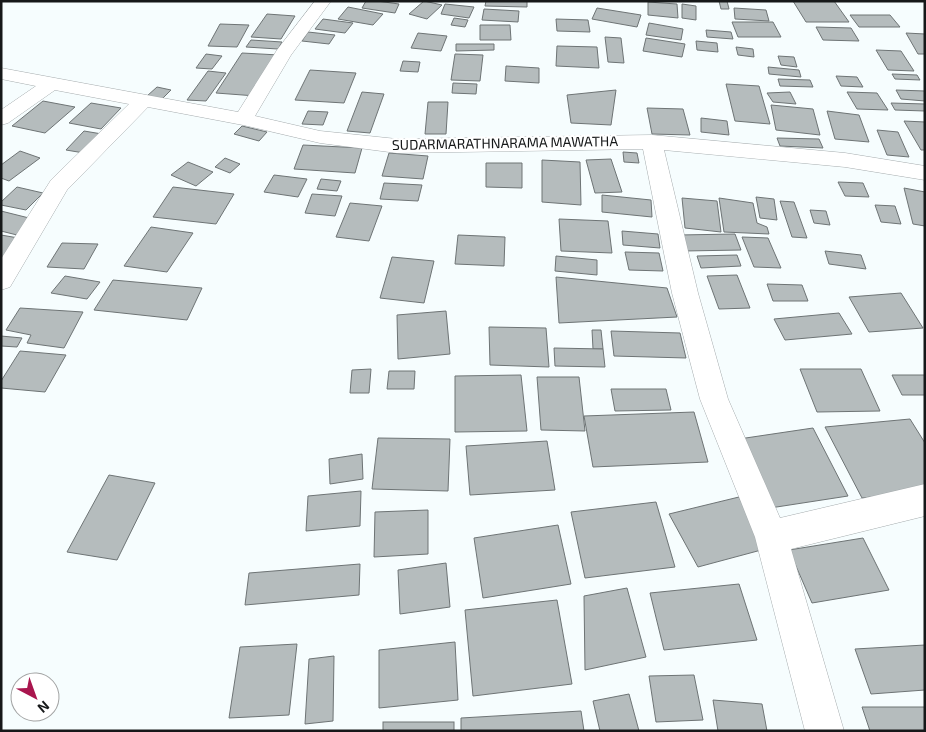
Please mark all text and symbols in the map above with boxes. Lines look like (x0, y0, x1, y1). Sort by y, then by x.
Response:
street label: SUDARMARATHNARAMA MAWATHA (392, 132, 619, 153)
north arrow (10, 672, 60, 722)
text: N (34, 697, 53, 717)

